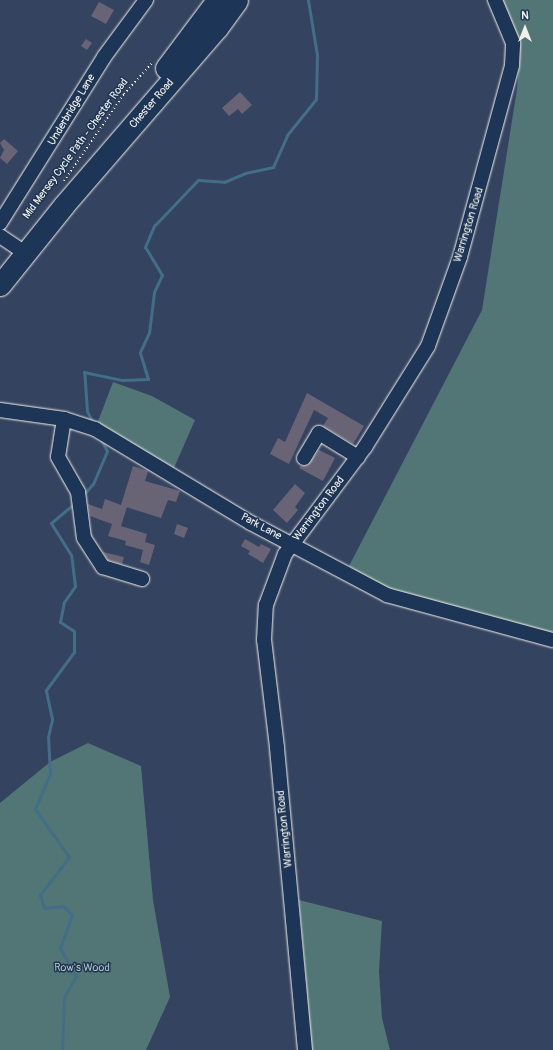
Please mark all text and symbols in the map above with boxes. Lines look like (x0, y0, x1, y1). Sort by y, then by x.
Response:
north arrow (505, 8, 545, 48)
text: N (521, 9, 529, 22)
street label: Underbridge Lane (45, 72, 99, 148)
street label: Mid Mersey Cycle Path - Chester Road (21, 76, 131, 222)
street label: Chester Road (127, 77, 177, 131)
street label: Warrington Road (451, 186, 487, 264)
street label: Warrington Road (290, 474, 348, 544)
street label: Park Lane (238, 511, 284, 543)
street label: Warrington Road (274, 790, 296, 868)
park label: Row's Wood (54, 961, 110, 975)

